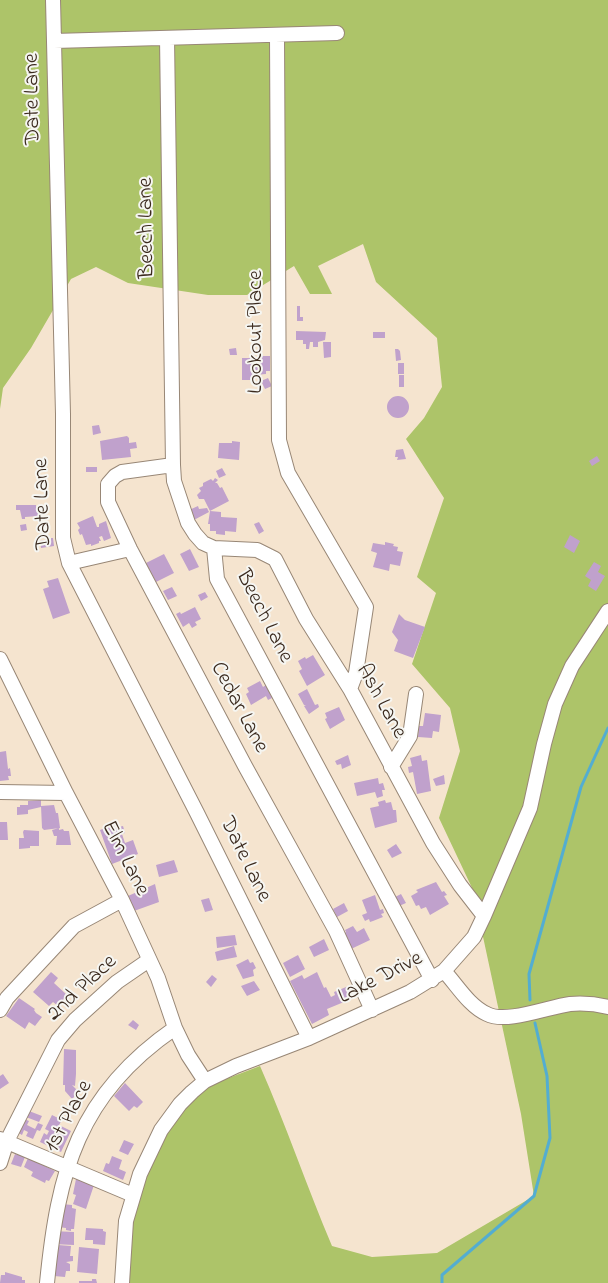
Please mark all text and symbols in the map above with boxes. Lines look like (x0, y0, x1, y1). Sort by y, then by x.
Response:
street label: Date Lane (20, 53, 48, 145)
street label: Beech Lane (134, 177, 162, 279)
street label: Lookout Place (244, 270, 270, 394)
street label: Date Lane (29, 458, 59, 550)
street label: Beech Lane (228, 566, 298, 668)
street label: Cedar Lane (203, 658, 273, 758)
street label: Ash Lane (349, 660, 411, 744)
street label: Date Lane (212, 813, 276, 907)
street label: Elm Lane (94, 817, 154, 901)
street label: Lake Drive (334, 947, 428, 1011)
street label: 2nd Place (42, 950, 124, 1028)
street label: 1st Place (40, 1076, 100, 1158)

